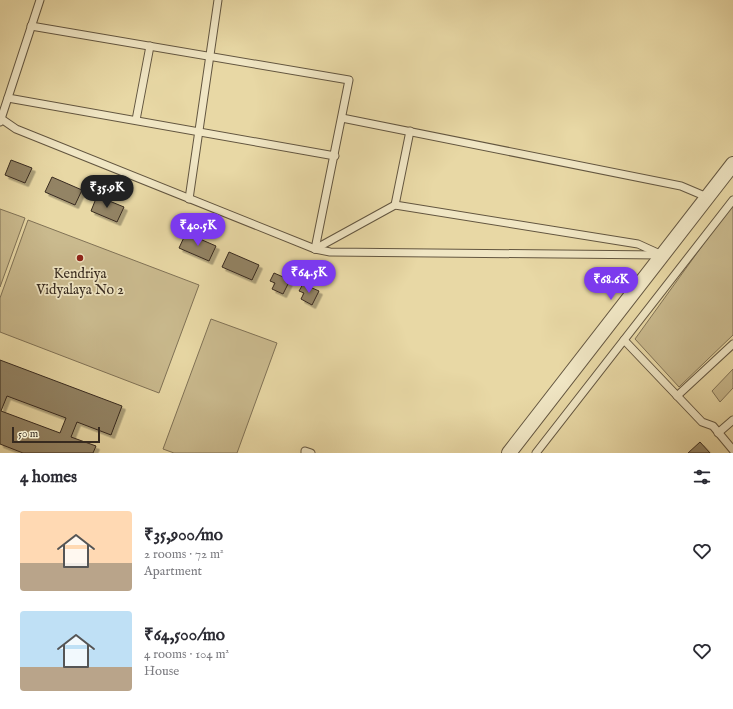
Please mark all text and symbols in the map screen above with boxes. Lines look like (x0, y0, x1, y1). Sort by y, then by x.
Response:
pin: ₹35.9K (74, 175, 140, 209)
text: ₹35.9K (90, 179, 124, 196)
pin: ₹40.5K (165, 213, 231, 247)
text: ₹40.5K (179, 217, 217, 234)
marker: Kendriya Vidyalaya No 2 (75, 253, 85, 263)
pin: ₹64.5K (276, 260, 342, 294)
text: ₹64.5K (291, 264, 327, 281)
place label: Kendriya Vidyalaya No 2 (35, 265, 124, 299)
pin: ₹68.6K (578, 267, 644, 301)
text: ₹68.6K (593, 271, 629, 288)
scale bar (12, 425, 100, 444)
text: 50 m (18, 427, 38, 441)
icon: filters (691, 466, 713, 488)
text: 4 homes (20, 467, 77, 488)
text: ₹35,900/mo (144, 525, 223, 546)
icon: home (52, 527, 100, 575)
icon: heart (691, 540, 713, 562)
text: 2 rooms · 72 m² (144, 546, 224, 563)
text: Apartment (144, 563, 202, 580)
text: ₹64,500/mo (144, 625, 225, 646)
icon: home (52, 627, 100, 675)
icon: heart (691, 640, 713, 662)
text: 4 rooms · 104 m² (144, 646, 229, 663)
text: House (144, 663, 179, 680)

